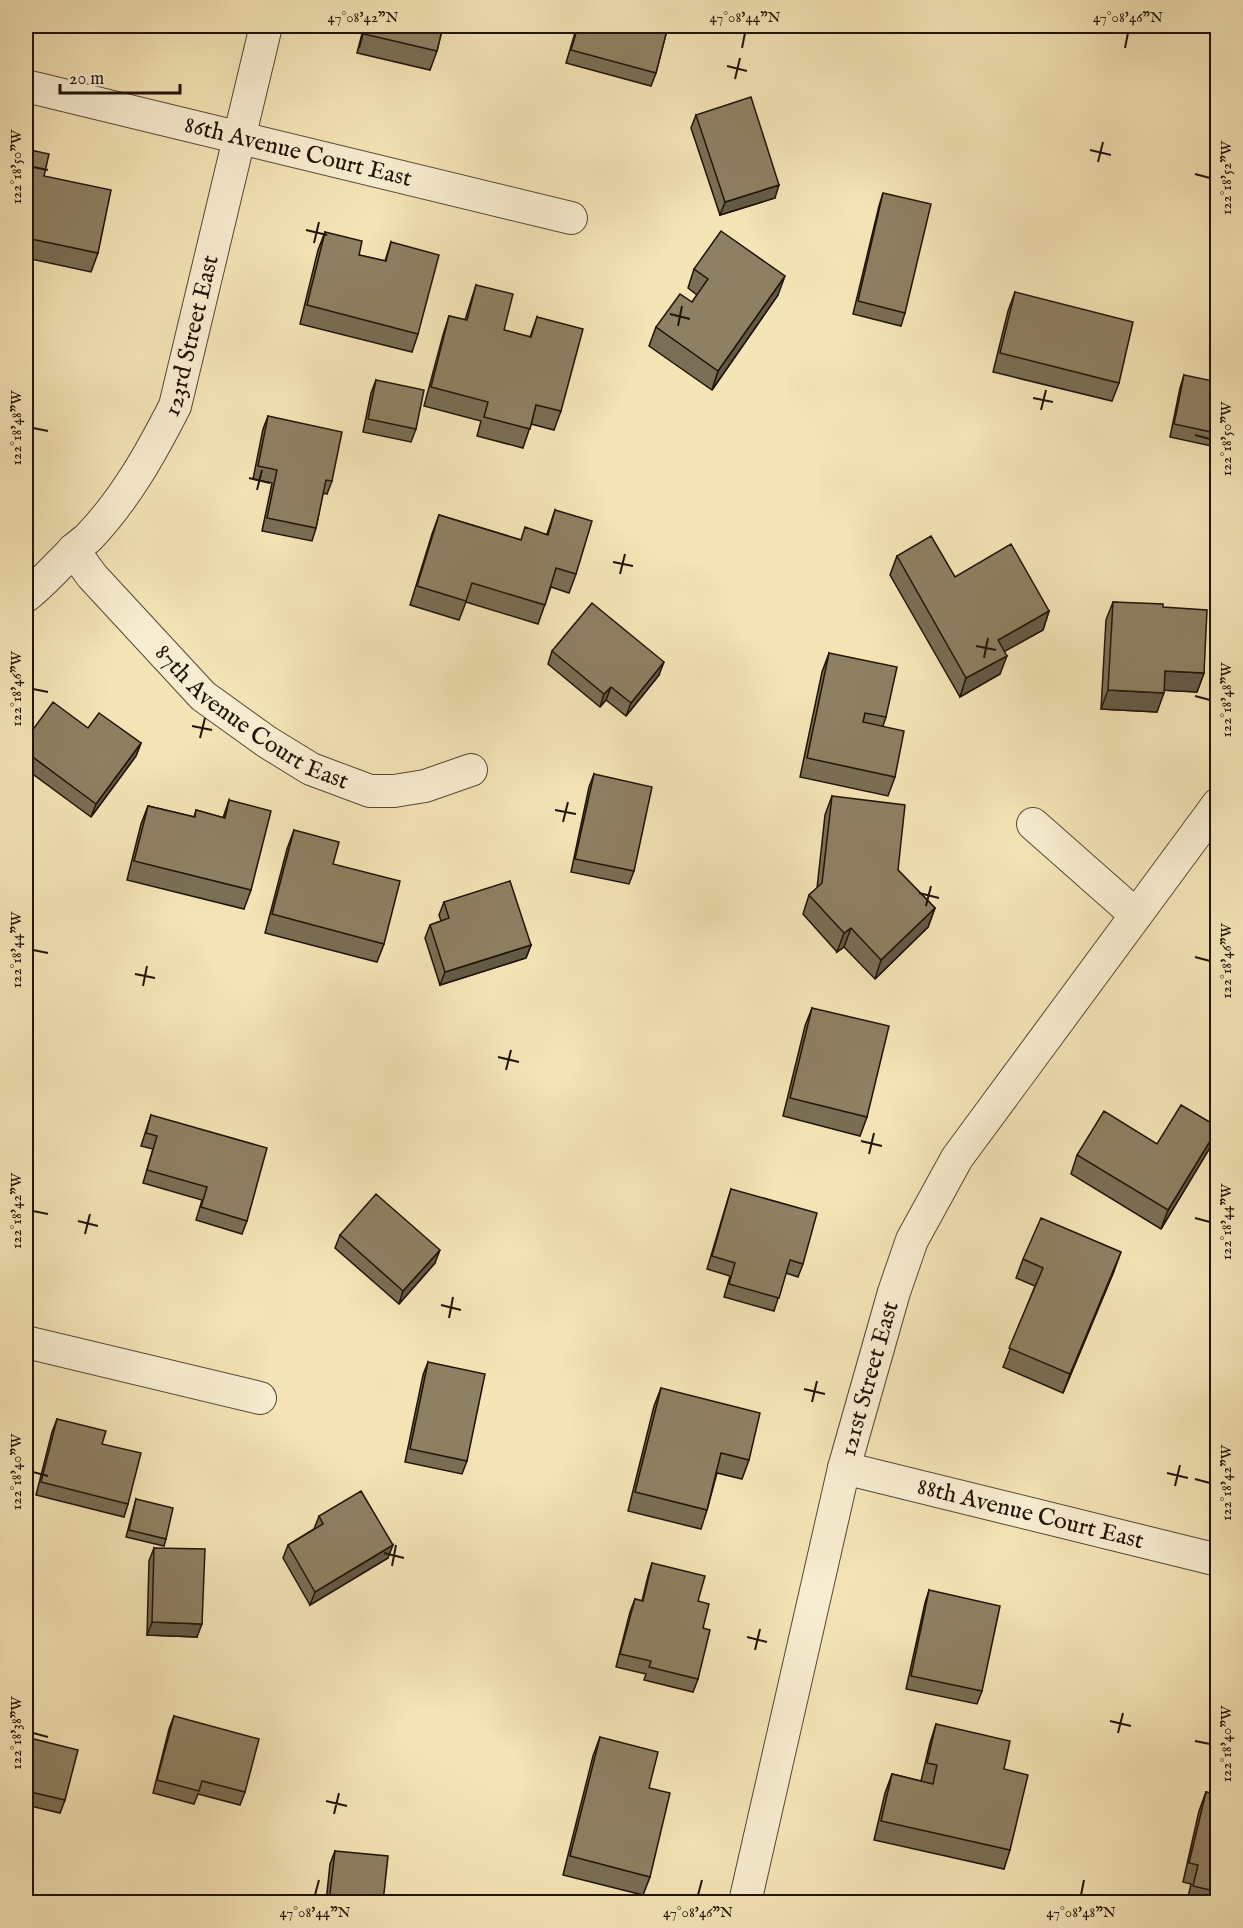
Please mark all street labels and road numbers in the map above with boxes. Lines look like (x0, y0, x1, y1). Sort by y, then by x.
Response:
street label: 86th Avenue Court East (181, 109, 415, 194)
street label: 123rd Street East (157, 252, 226, 422)
street label: 87th Avenue Court East (148, 638, 353, 797)
street label: 121st Street East (833, 1298, 906, 1460)
street label: 88th Avenue Court East (914, 1471, 1147, 1557)

